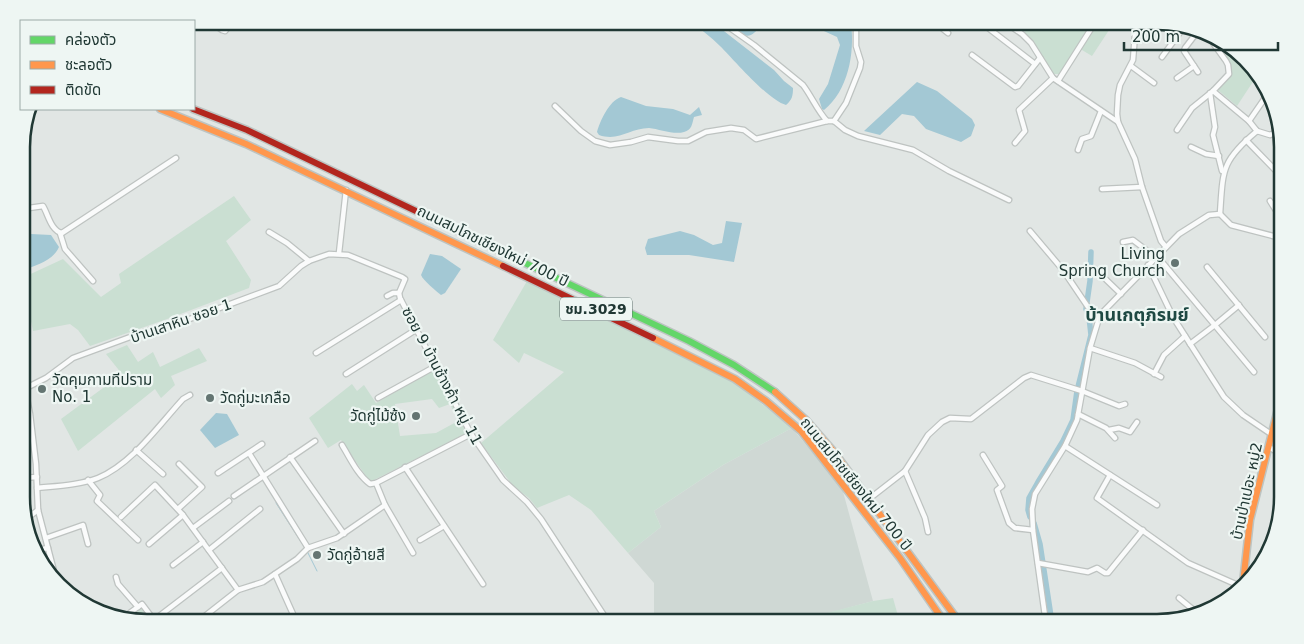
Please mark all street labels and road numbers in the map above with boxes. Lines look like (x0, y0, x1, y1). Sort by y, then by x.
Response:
street label: ถนนสมโภชเชียงใหม่ 700 ปี (414, 201, 572, 291)
street label: บ้านเสาหิน ซอย 1 (128, 295, 234, 347)
road number: ชม.3029 (560, 298, 632, 320)
street label: ซอย 9 บ้านช้างค้า หมู่ 11 (398, 304, 486, 448)
street label: ถนนสมโภชเชียงใหม่ 700 ปี (797, 414, 915, 554)
street label: บ้านป่าเปอะ หมู่2 (1228, 441, 1266, 541)

